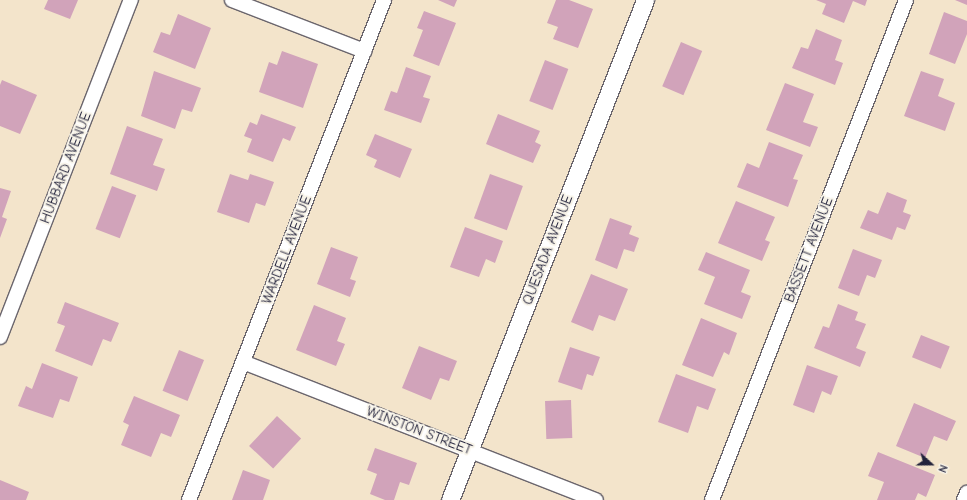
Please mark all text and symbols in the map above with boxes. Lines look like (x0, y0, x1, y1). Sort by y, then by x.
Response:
street label: HUBBARD AVENUE (37, 110, 95, 226)
street label: WARDELL AVENUE (259, 193, 315, 307)
street label: QUESADA AVENUE (519, 193, 577, 307)
street label: BASSETT AVENUE (781, 195, 837, 305)
street label: WINSTON STREET (364, 403, 474, 459)
north arrow (911, 444, 951, 484)
text: N (935, 463, 950, 474)

